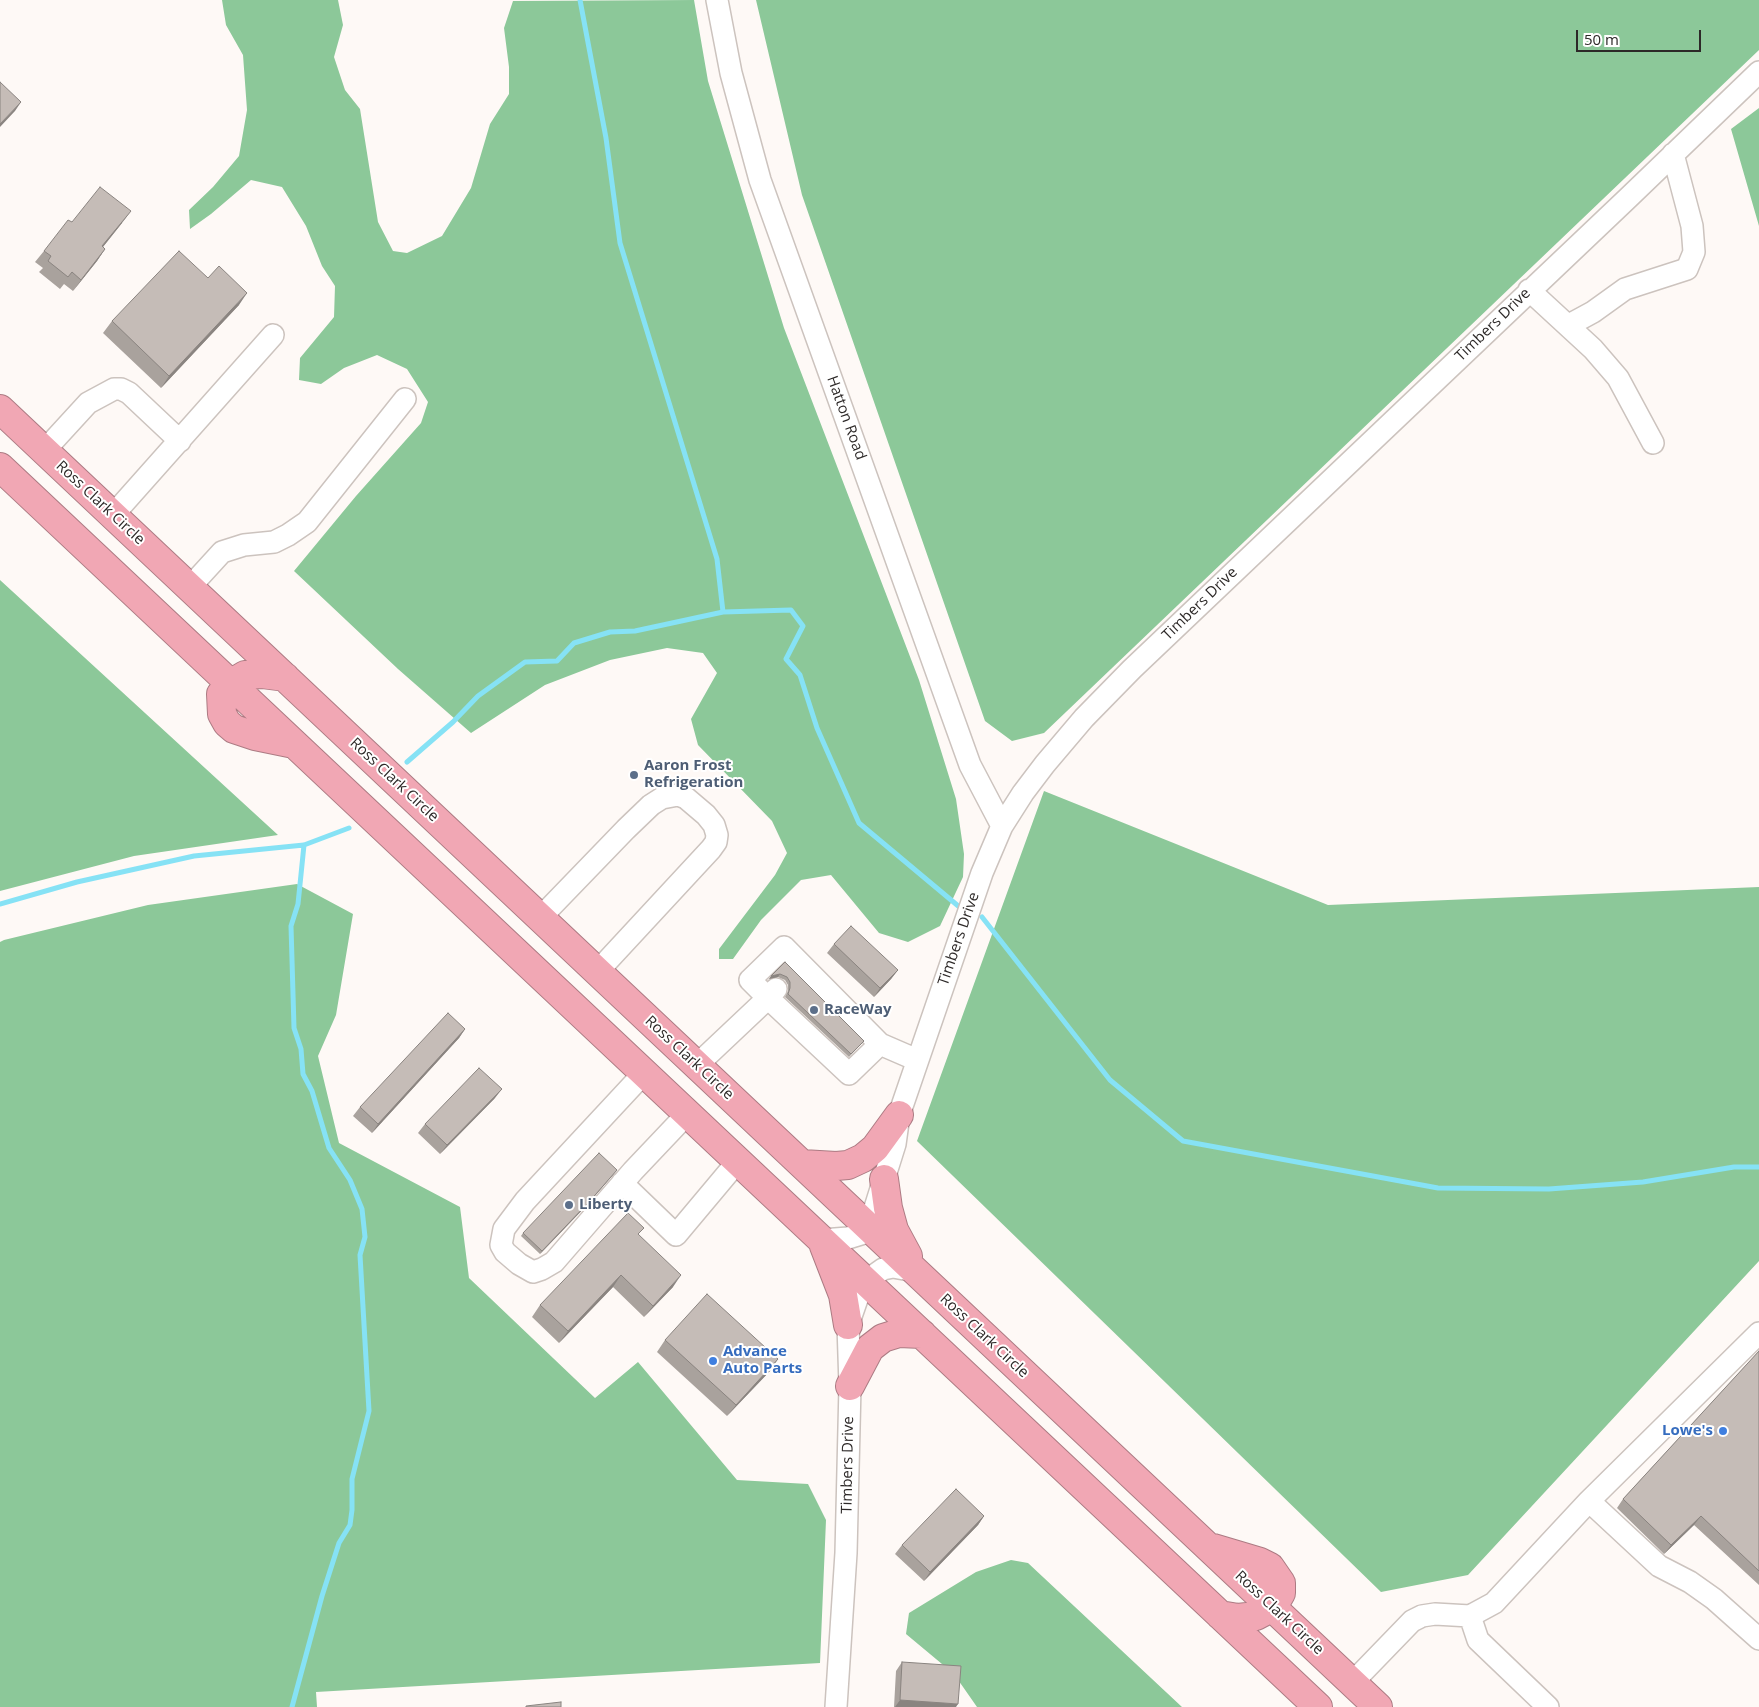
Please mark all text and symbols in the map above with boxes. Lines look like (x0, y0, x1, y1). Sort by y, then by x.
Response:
scale bar (1579, 20, 1704, 52)
text: 50 m (1584, 29, 1619, 49)
street label: Timbers Drive (1452, 285, 1534, 365)
street label: Hatton Road (822, 374, 870, 462)
street label: Ross Clark Circle (52, 457, 148, 549)
street label: Timbers Drive (1159, 564, 1241, 644)
street label: Ross Clark Circle (346, 734, 442, 826)
place label: Aaron Frost Refrigeration (644, 757, 743, 792)
marker: Aaron Frost Refrigeration (628, 769, 640, 781)
street label: Timbers Drive (935, 890, 983, 988)
place label: RaceWay (824, 1001, 892, 1019)
marker: RaceWay (808, 1004, 820, 1016)
street label: Ross Clark Circle (641, 1012, 737, 1104)
place label: Liberty (579, 1196, 632, 1214)
marker: Liberty (563, 1199, 575, 1211)
street label: Ross Clark Circle (936, 1290, 1032, 1382)
place label: Advance Auto Parts (723, 1343, 802, 1378)
marker: Advance Auto Parts (707, 1355, 719, 1367)
street label: Timbers Drive (838, 1416, 858, 1514)
place label: Lowe's (1662, 1422, 1713, 1440)
marker: Lowe's (1717, 1425, 1729, 1437)
street label: Ross Clark Circle (1231, 1567, 1327, 1659)

